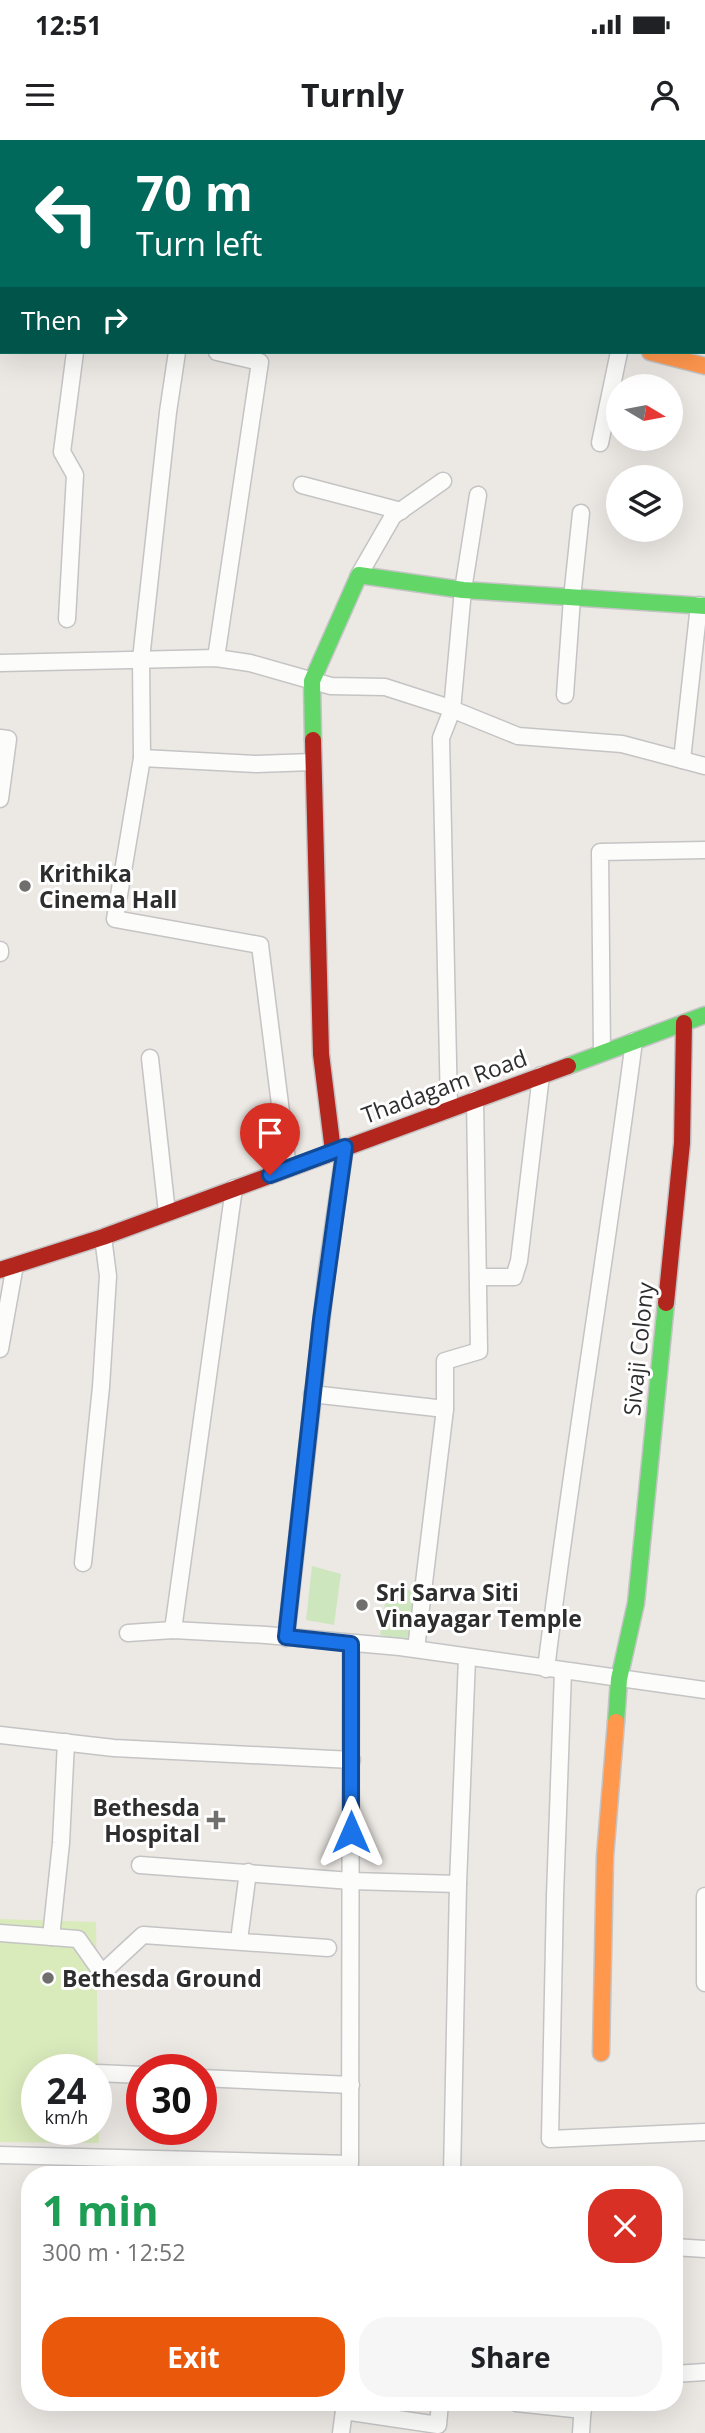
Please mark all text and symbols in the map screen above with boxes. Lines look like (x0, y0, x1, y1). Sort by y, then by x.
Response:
text: 12:51 (35, 7, 102, 43)
text: Turnly (301, 73, 404, 116)
icon: menu (21, 76, 59, 114)
icon: person (646, 76, 684, 114)
text: 70 m (136, 159, 253, 225)
icon: left (21, 168, 112, 259)
text: Turn left (136, 222, 262, 265)
icon: right (96, 301, 134, 339)
text: Then (21, 302, 82, 338)
north arrow (606, 374, 682, 452)
map controls (606, 374, 683, 542)
button: layers (606, 465, 683, 542)
place label: Krithika Cinema Hall (39, 857, 177, 915)
marker: Krithika Cinema Hall (17, 878, 33, 894)
street label: Thadagam Road (357, 1041, 531, 1131)
pin (240, 1103, 300, 1175)
icon: arrive (251, 1114, 289, 1152)
street label: Sivaji Colony (615, 1280, 661, 1417)
place label: Sri Sarva Siti Vinayagar Temple (376, 1576, 582, 1634)
marker: Sri Sarva Siti Vinayagar Temple (354, 1597, 370, 1613)
place label: Bethesda Hospital (92, 1791, 200, 1849)
position arrow (314, 1795, 388, 1869)
marker: Bethesda Hospital (206, 1810, 226, 1830)
place label: Bethesda Ground (62, 1962, 262, 1994)
marker: Bethesda Ground (40, 1970, 56, 1986)
speed limit sign: 30 (126, 2054, 217, 2145)
text: 24 (46, 2067, 87, 2114)
text: km/h (45, 2105, 88, 2129)
text: 1 min (42, 2181, 159, 2238)
button: close (588, 2189, 662, 2263)
text: 300 m · 12:52 (42, 2236, 185, 2268)
button: Exit (42, 2317, 345, 2397)
button: Share (359, 2317, 662, 2397)

